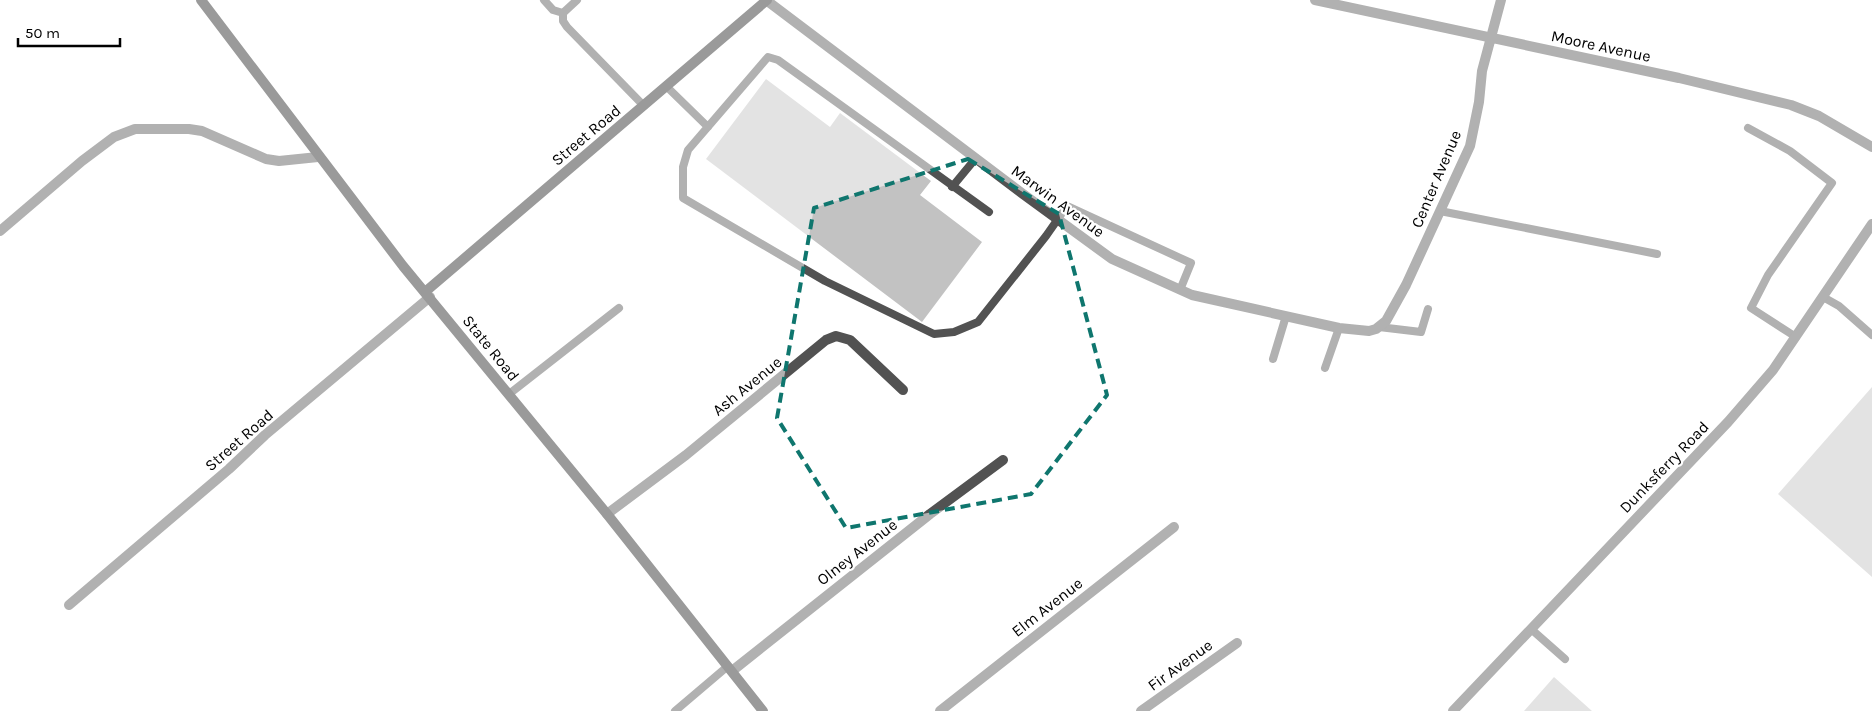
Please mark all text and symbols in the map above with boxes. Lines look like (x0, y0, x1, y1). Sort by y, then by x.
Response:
scale bar (18, 15, 120, 47)
text: 50 m (25, 24, 60, 42)
street label: Moore Avenue (1549, 26, 1653, 66)
street label: Street Road (548, 101, 624, 169)
street label: Center Avenue (1407, 127, 1465, 231)
street label: Marwin Avenue (1008, 161, 1108, 241)
street label: State Road (459, 311, 523, 385)
street label: Ash Avenue (708, 352, 786, 420)
street label: Street Road (201, 405, 277, 475)
street label: Dunksferry Road (1615, 417, 1713, 517)
street label: Olney Avenue (813, 515, 901, 589)
street label: Elm Avenue (1008, 573, 1086, 641)
street label: Fir Avenue (1144, 635, 1216, 695)

